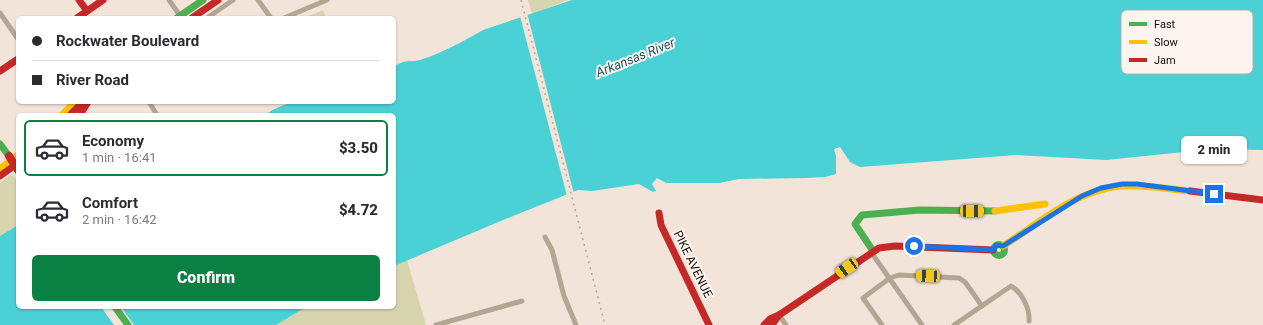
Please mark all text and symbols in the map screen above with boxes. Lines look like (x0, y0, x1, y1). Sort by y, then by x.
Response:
legend (1121, 10, 1253, 74)
text: Fast (1154, 18, 1176, 31)
text: Rockwater Boulevard (56, 32, 199, 50)
water label: Arkansas River (593, 35, 677, 80)
text: Slow (1154, 36, 1178, 49)
text: Jam (1154, 54, 1176, 67)
text: River Road (56, 71, 129, 89)
icon: car (34, 130, 70, 166)
text: Economy (82, 132, 144, 150)
callout: 2 min (1181, 136, 1247, 164)
text: $3.50 (339, 139, 378, 157)
text: 2 min (1198, 142, 1230, 157)
text: 1 min · 16:41 (82, 150, 157, 165)
route end (1205, 185, 1223, 203)
icon: car (34, 192, 70, 228)
text: Comfort (82, 194, 138, 212)
text: $4.72 (339, 201, 378, 219)
car (960, 205, 984, 217)
text: 2 min · 16:42 (82, 212, 157, 227)
street label: PIKE AVENUE (671, 228, 715, 300)
route start (905, 237, 923, 255)
button: Confirm (32, 255, 380, 301)
car (834, 256, 860, 280)
car (916, 269, 940, 283)

